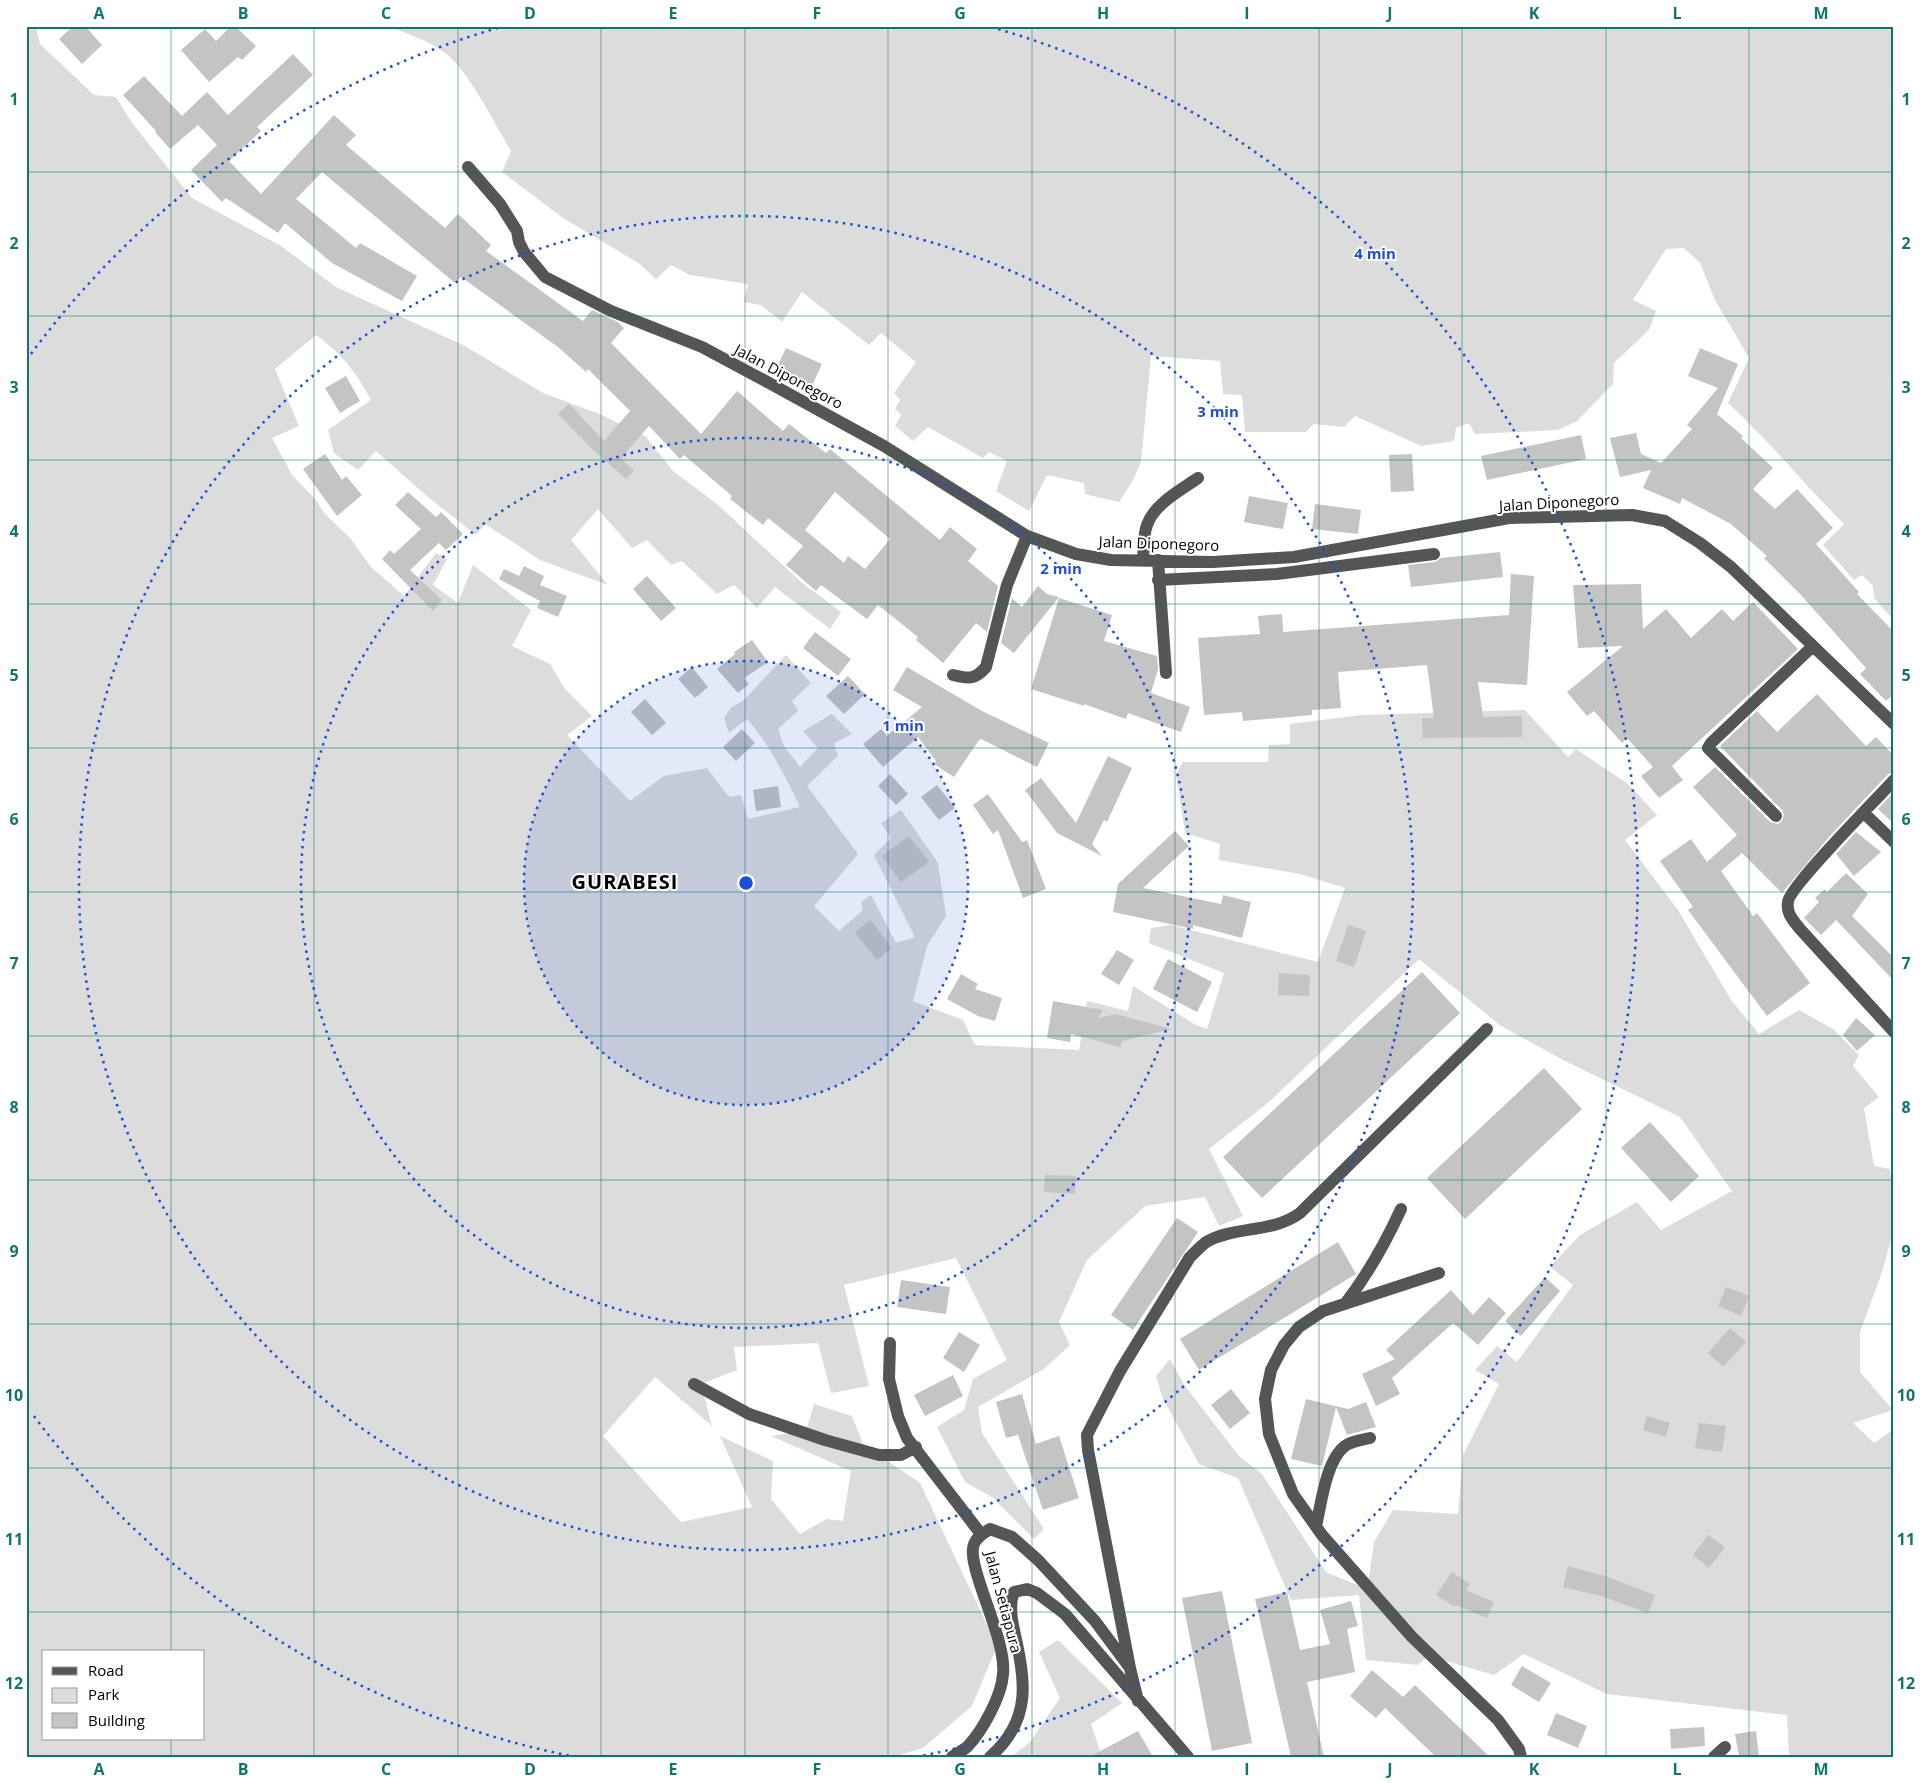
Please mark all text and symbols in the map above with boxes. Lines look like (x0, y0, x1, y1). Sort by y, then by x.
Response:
text: A (93, 2, 105, 24)
text: B (238, 2, 248, 24)
text: C (381, 2, 391, 24)
text: D (524, 2, 536, 24)
text: E (669, 2, 678, 24)
text: F (813, 2, 821, 24)
text: G (954, 2, 966, 24)
text: H (1097, 2, 1109, 24)
text: I (1244, 2, 1250, 24)
text: J (1385, 2, 1393, 24)
text: K (1529, 2, 1540, 24)
text: L (1672, 2, 1682, 24)
text: M (1813, 2, 1829, 24)
text: 1 (9, 88, 19, 110)
text: 1 (1901, 88, 1911, 110)
text: 2 (9, 232, 19, 254)
text: 2 (1901, 232, 1911, 254)
text: 4 min (1354, 243, 1396, 263)
street label: Jalan Diponegoro (729, 338, 847, 413)
text: 3 (9, 376, 19, 398)
text: 3 (1901, 376, 1911, 398)
text: 3 min (1197, 401, 1239, 421)
street label: Jalan Diponegoro (1496, 489, 1620, 515)
text: 4 (9, 520, 19, 542)
text: 4 (1901, 520, 1911, 542)
street label: Jalan Diponegoro (1096, 531, 1220, 555)
text: 2 min (1040, 558, 1082, 578)
text: 5 (9, 664, 19, 686)
text: 5 (1901, 664, 1911, 686)
text: 1 min (882, 715, 924, 735)
text: 6 (9, 808, 19, 830)
text: 6 (1901, 808, 1911, 830)
district label: GURABESI (572, 868, 678, 895)
centre of rings (737, 874, 755, 892)
text: 7 (9, 952, 19, 974)
text: 7 (1901, 952, 1911, 974)
text: 8 (9, 1096, 19, 1118)
text: 8 (1901, 1096, 1911, 1118)
text: 9 (9, 1240, 19, 1262)
text: 9 (1901, 1240, 1911, 1262)
text: 10 (5, 1384, 23, 1406)
text: 10 (1897, 1384, 1915, 1406)
text: 11 (5, 1528, 23, 1550)
text: 11 (1897, 1528, 1915, 1550)
street label: Jalan Setiapura (980, 1547, 1027, 1655)
legend (42, 1650, 205, 1740)
text: Road (88, 1660, 124, 1680)
text: 12 (5, 1672, 23, 1694)
text: 12 (1897, 1672, 1915, 1694)
text: Park (88, 1684, 119, 1704)
text: Building (88, 1710, 145, 1730)
text: A (93, 1758, 105, 1780)
text: B (238, 1758, 248, 1780)
text: C (381, 1758, 391, 1780)
text: D (524, 1758, 536, 1780)
text: E (669, 1758, 678, 1780)
text: F (813, 1758, 821, 1780)
text: G (954, 1758, 966, 1780)
text: H (1097, 1758, 1109, 1780)
text: I (1244, 1758, 1250, 1780)
text: J (1385, 1758, 1393, 1780)
text: K (1529, 1758, 1540, 1780)
text: L (1672, 1758, 1682, 1780)
text: M (1813, 1758, 1829, 1780)

